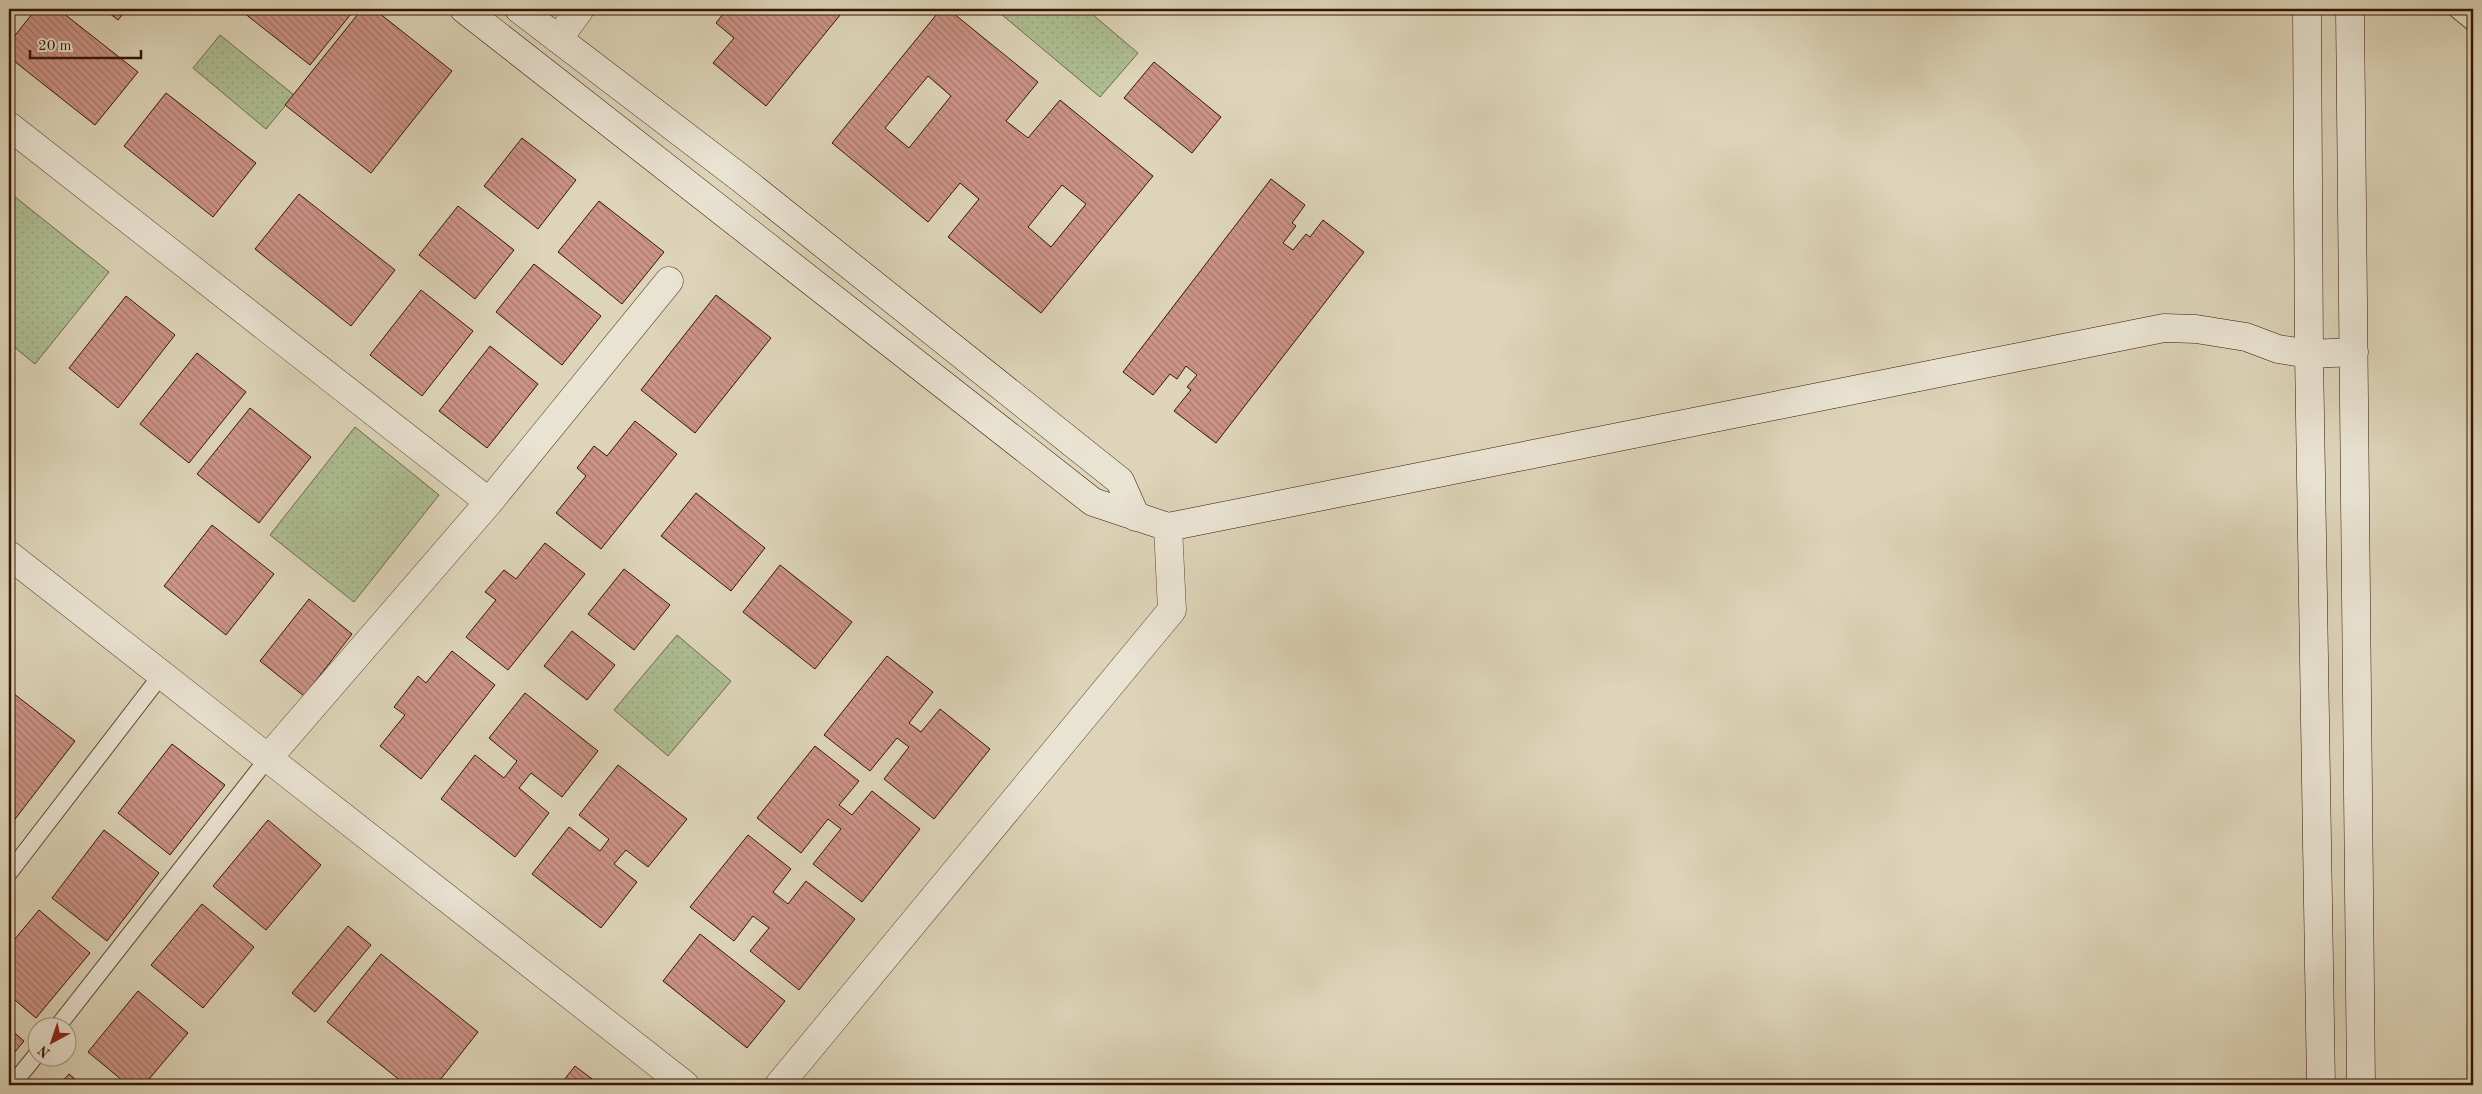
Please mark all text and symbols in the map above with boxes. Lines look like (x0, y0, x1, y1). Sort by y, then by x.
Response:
scale bar (30, 28, 141, 60)
text: 20 m (38, 39, 72, 54)
north arrow (28, 1016, 78, 1066)
text: N (35, 1042, 53, 1060)

